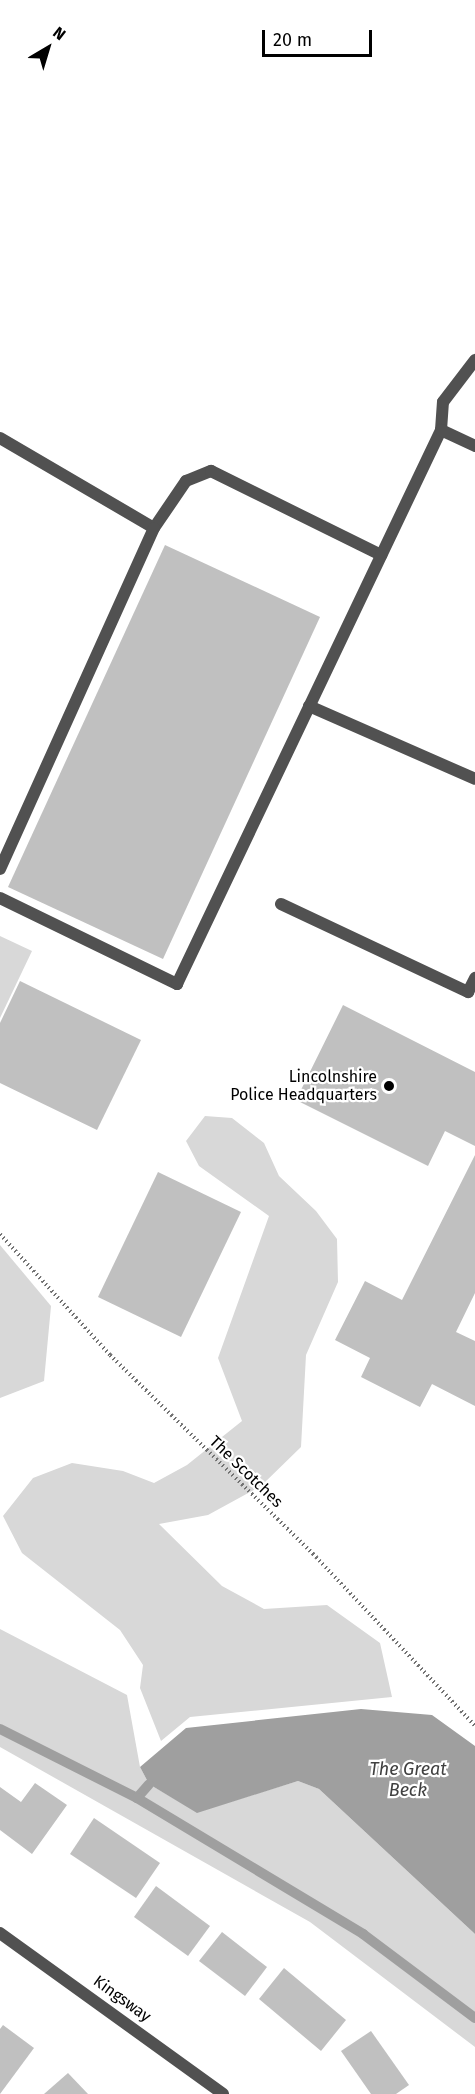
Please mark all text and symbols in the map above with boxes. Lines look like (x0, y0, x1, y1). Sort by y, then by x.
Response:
north arrow (18, 18, 78, 78)
scale bar (265, 18, 374, 56)
text: N (49, 23, 69, 44)
text: 20 m (273, 29, 312, 51)
place label: Lincolnshire Police Headquarters (230, 1067, 377, 1105)
marker: Lincolnshire Police Headquarters (382, 1079, 396, 1093)
street label: The Scotches (205, 1432, 287, 1512)
water label: The Great Beck (369, 1759, 447, 1802)
street label: Kingsway (89, 1972, 155, 2026)

